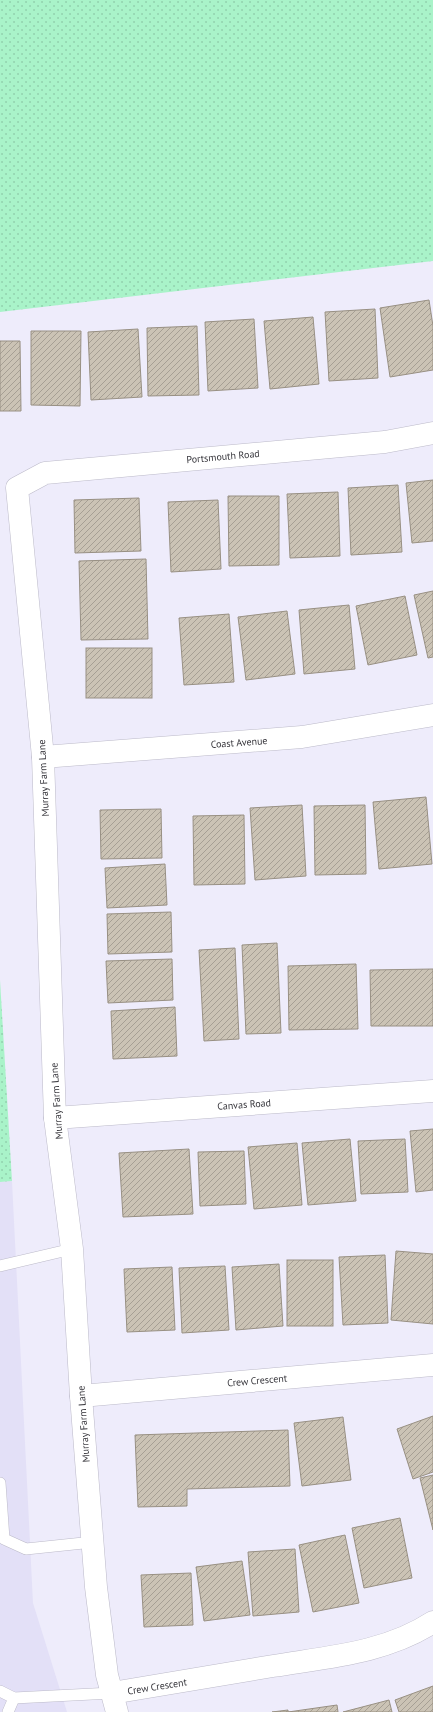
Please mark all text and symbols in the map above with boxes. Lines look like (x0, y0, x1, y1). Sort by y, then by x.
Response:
street label: Portsmouth Road (186, 447, 260, 466)
street label: Coast Avenue (210, 734, 268, 751)
street label: Murray Farm Lane (35, 739, 52, 817)
street label: Murray Farm Lane (47, 1062, 66, 1140)
street label: Canvas Road (217, 1096, 271, 1113)
street label: Crew Crescent (227, 1371, 288, 1390)
street label: Murray Farm Lane (74, 1385, 93, 1463)
street label: Crew Crescent (126, 1675, 188, 1698)

